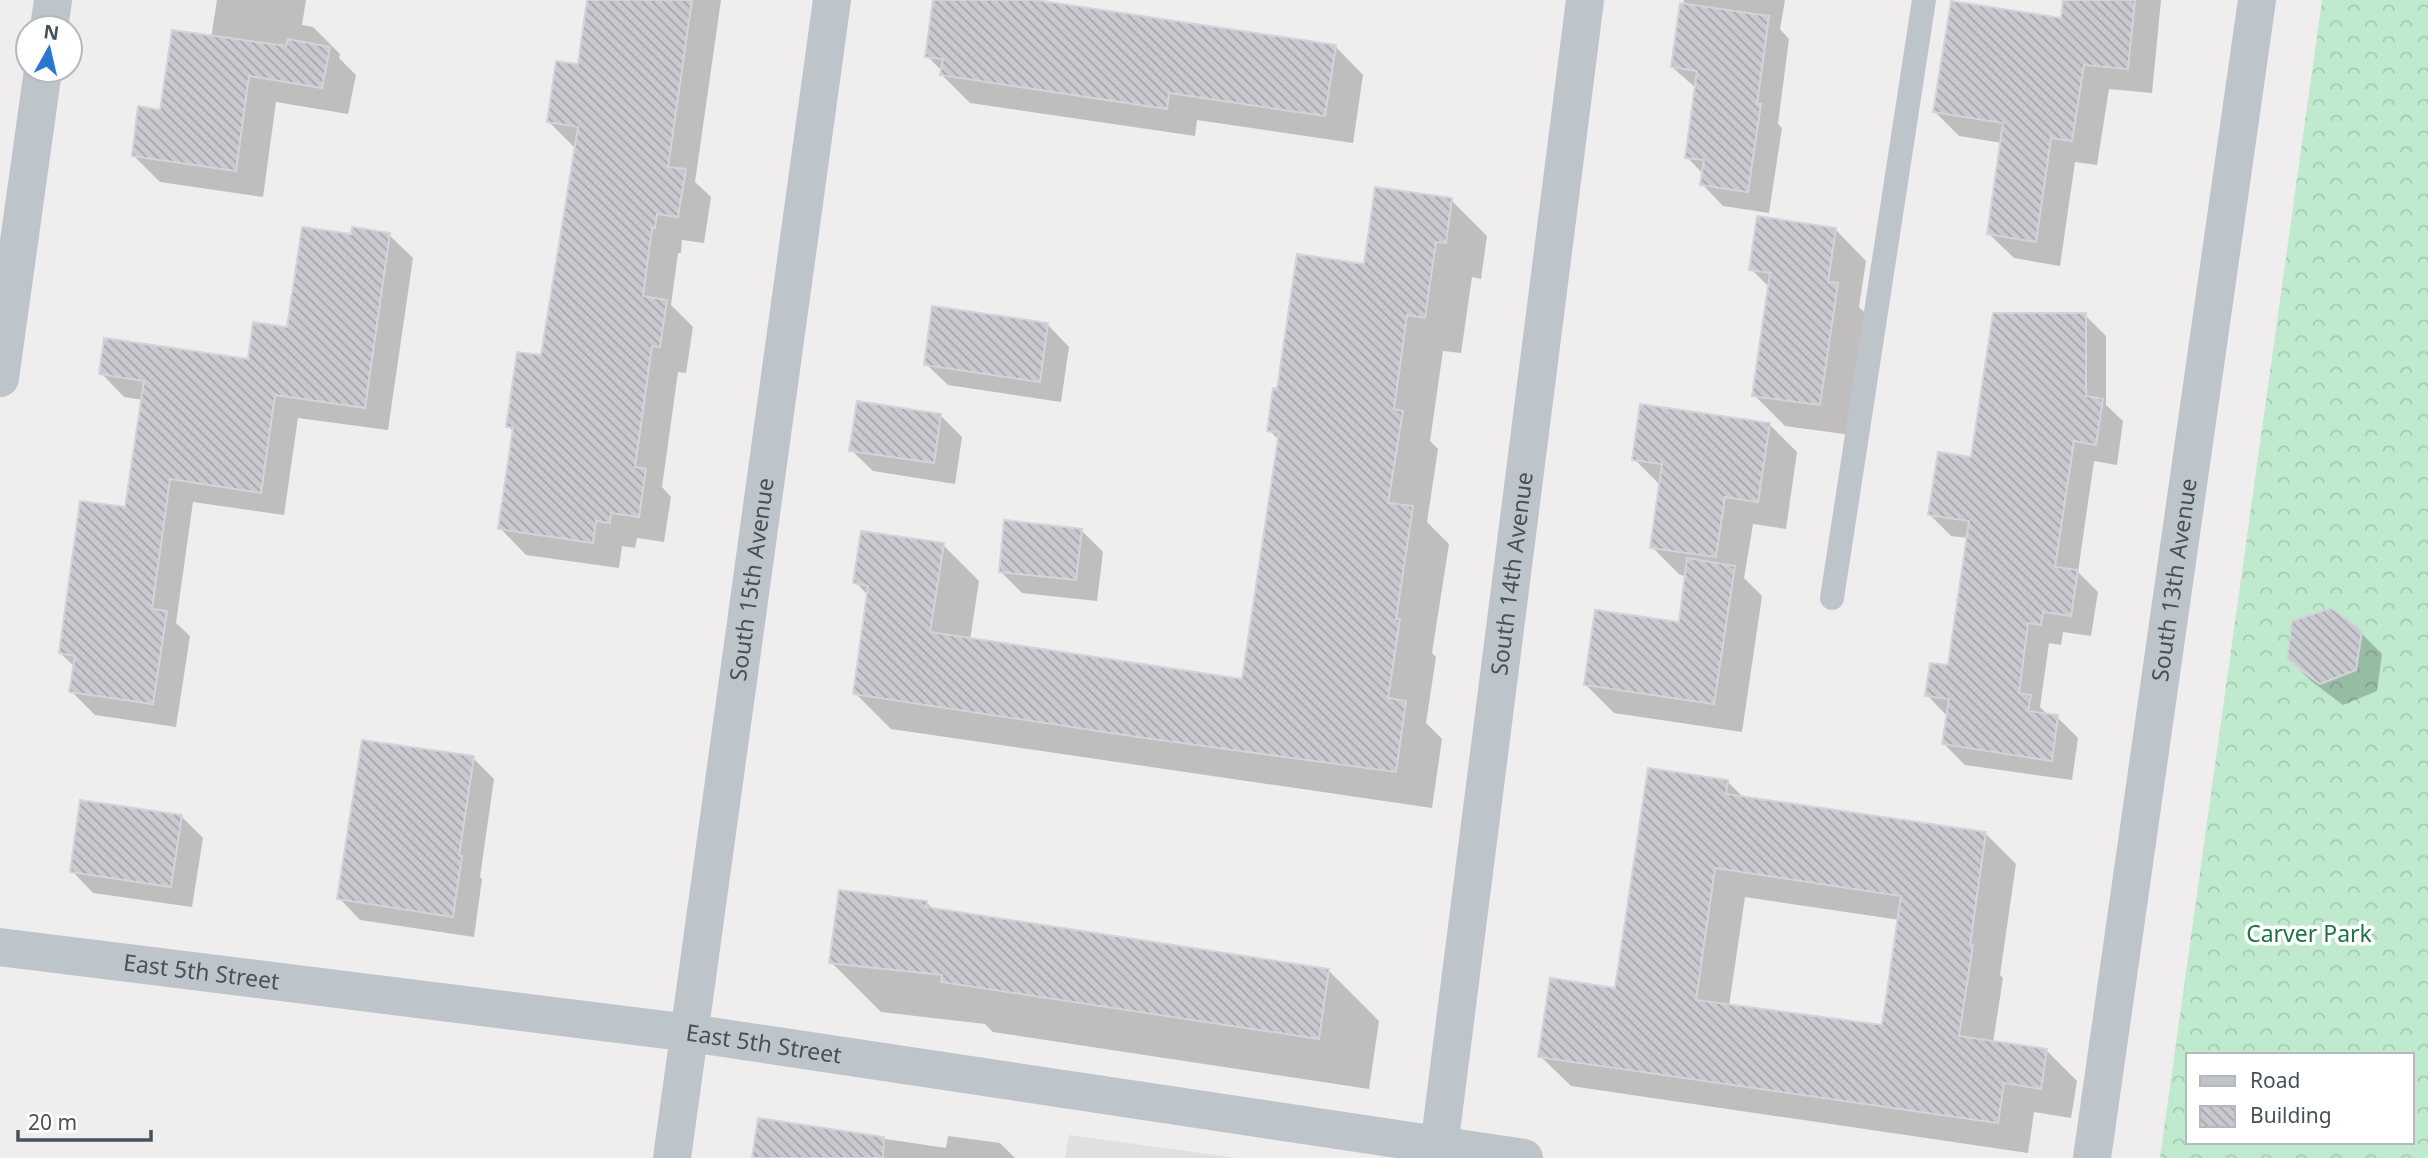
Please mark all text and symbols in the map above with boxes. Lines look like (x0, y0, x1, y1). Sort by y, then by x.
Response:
north arrow (14, 14, 84, 84)
text: N (42, 18, 61, 46)
street label: South 14th Avenue (1482, 470, 1540, 677)
street label: South 15th Avenue (721, 476, 781, 683)
street label: South 13th Avenue (2143, 476, 2204, 683)
park label: Carver Park (2246, 917, 2373, 949)
street label: East 5th Street (122, 946, 281, 997)
street label: East 5th Street (684, 1016, 844, 1071)
legend (2186, 1053, 2414, 1144)
text: Road (2250, 1066, 2300, 1094)
scale bar (18, 1098, 150, 1142)
text: Building (2250, 1101, 2332, 1129)
text: 20 m (28, 1108, 77, 1136)

